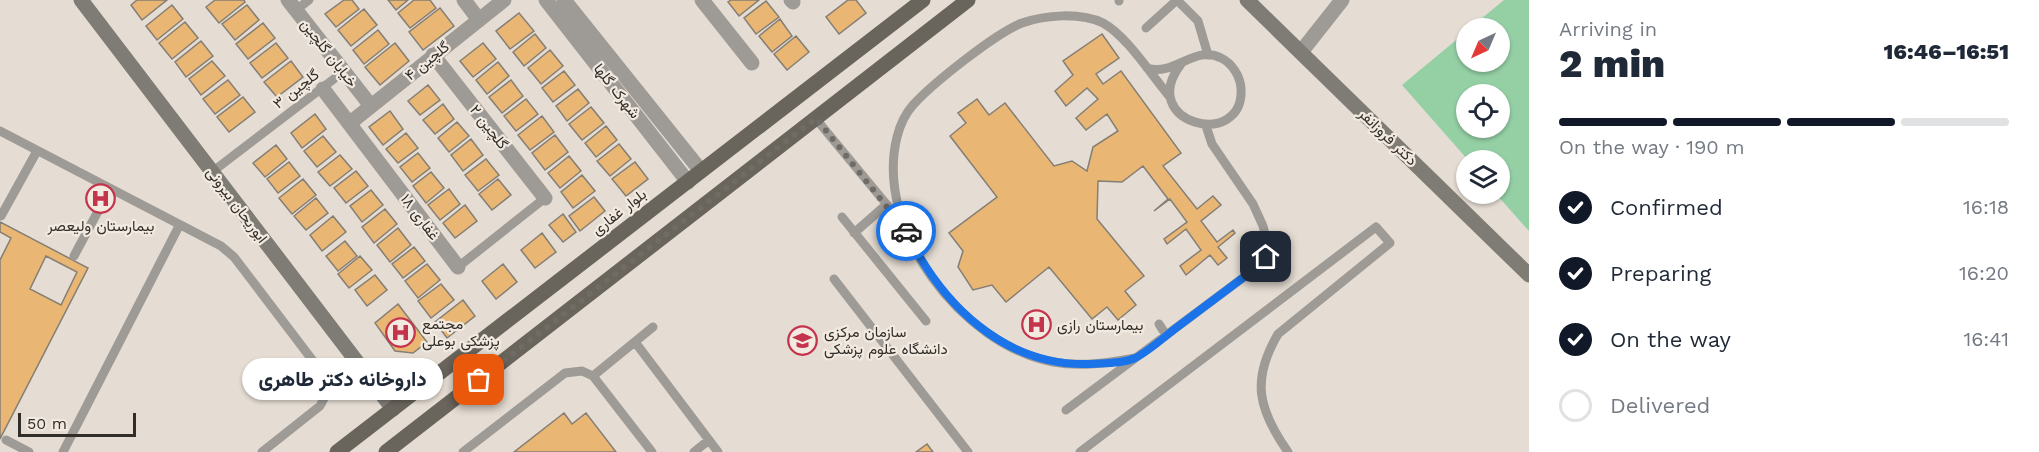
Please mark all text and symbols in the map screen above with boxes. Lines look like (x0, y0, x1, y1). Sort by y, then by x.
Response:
street label: خیابان گلچین (296, 15, 361, 91)
text: Arriving in (1559, 17, 1657, 41)
north arrow (1456, 18, 1510, 72)
map controls (1456, 18, 1510, 204)
street label: گلچین ۴ (401, 37, 454, 85)
text: 16:46–16:51 (1883, 39, 2009, 64)
text: 2 min (1559, 41, 1665, 86)
street label: شهرک گلها (590, 60, 644, 122)
street label: گلچین ۳ (269, 65, 323, 113)
button: locate (1456, 84, 1510, 138)
street label: گلچین ۲ (465, 101, 512, 154)
street label: دکتر فروزانفر (1354, 104, 1421, 169)
text: On the way · 190 m (1559, 135, 1745, 159)
button: layers (1456, 150, 1510, 204)
street label: ابوریحان بیرونی (202, 163, 271, 247)
hospital icon: بیمارستان ولیعصر (85, 183, 117, 215)
street label: بلوار غفاری (588, 185, 651, 240)
street label: غفاری ۱۸ (396, 190, 443, 244)
icon: check (1559, 191, 1592, 224)
text: Confirmed (1610, 195, 1723, 220)
text: 16:18 (1963, 195, 2009, 219)
courier (876, 201, 936, 261)
icon: car (890, 215, 923, 248)
place label: بیمارستان ولیعصر (47, 217, 154, 235)
pin (1240, 231, 1291, 282)
icon: home (1249, 240, 1282, 273)
icon: check (1559, 257, 1592, 290)
text: Preparing (1610, 261, 1711, 286)
text: 16:20 (1959, 261, 2009, 285)
hospital icon: بیمارستان رازی (1020, 309, 1052, 341)
place label: مجتمع پزشکی بوعلی (422, 315, 500, 351)
place label: بیمارستان رازی (1057, 316, 1143, 335)
hospital icon: مجتمع پزشکی بوعلی (385, 317, 417, 349)
place label: سازمان مرکزی دانشگاه علوم پزشکی (824, 323, 948, 359)
icon: check (1559, 323, 1592, 356)
school or university icon: سازمان مرکزی دانشگاه علوم پزشکی (787, 325, 819, 357)
text: On the way (1610, 327, 1731, 352)
text: 16:41 (1963, 327, 2009, 351)
pin (453, 354, 504, 405)
callout: داروخانه دکتر طاهری (242, 359, 443, 401)
icon: bag (462, 363, 495, 396)
text: داروخانه دکتر طاهری (259, 367, 426, 391)
text: Delivered (1610, 393, 1710, 418)
scale bar (18, 410, 136, 438)
text: 50 m (27, 414, 67, 433)

